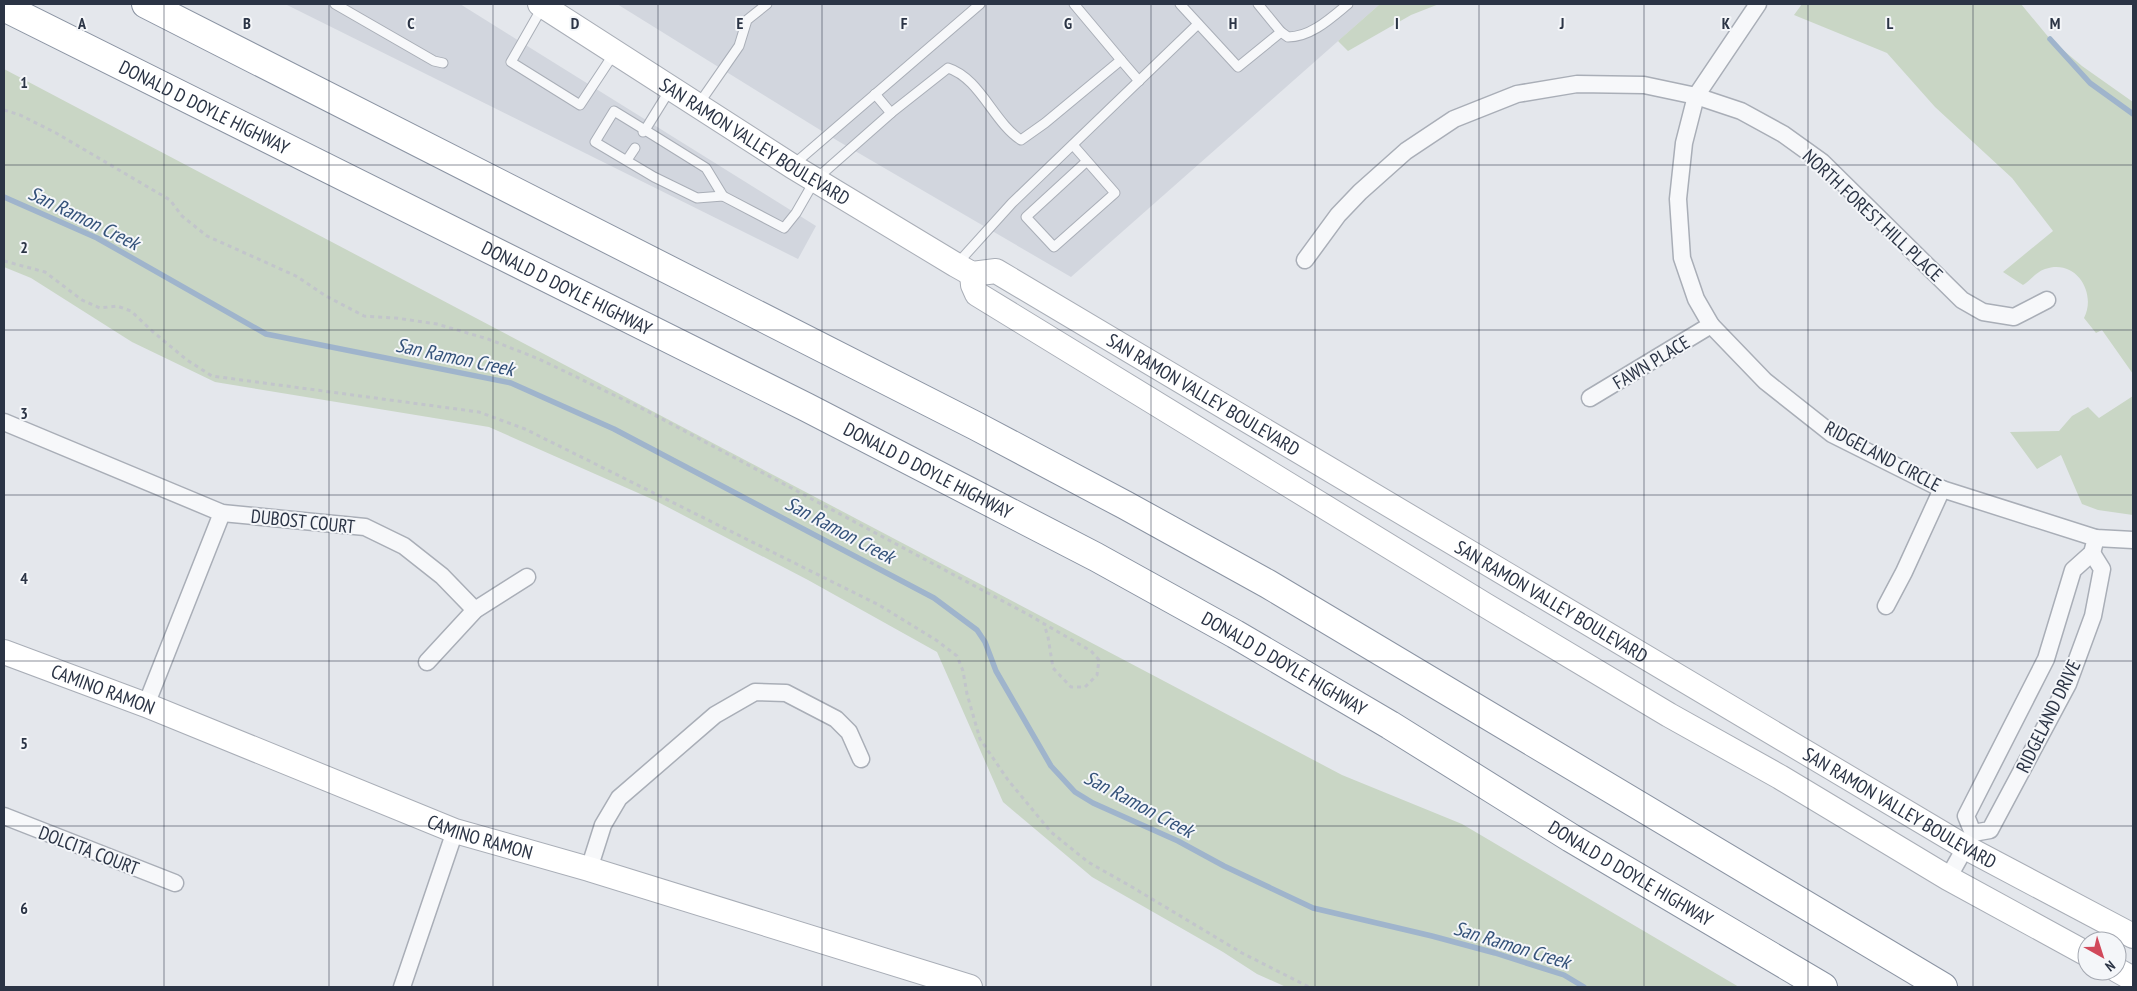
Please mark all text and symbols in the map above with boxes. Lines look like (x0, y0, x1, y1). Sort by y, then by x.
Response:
text: A (77, 13, 87, 33)
text: B (243, 13, 251, 33)
text: C (407, 13, 415, 33)
text: D (571, 13, 580, 33)
text: E (737, 13, 744, 33)
text: F (901, 13, 908, 33)
text: G (1064, 13, 1072, 33)
text: H (1229, 13, 1237, 33)
text: I (1395, 13, 1399, 33)
text: J (1559, 13, 1564, 33)
text: K (1722, 13, 1731, 33)
text: L (1887, 13, 1894, 33)
text: M (2050, 13, 2060, 33)
street label: DONALD D DOYLE HIGHWAY (115, 54, 294, 160)
text: 1 (20, 72, 28, 92)
street label: SAN RAMON VALLEY BOULEVARD (655, 72, 854, 210)
street label: NORTH FOREST HILL PLACE (1798, 144, 1948, 286)
water label: San Ramon Creek (24, 180, 146, 257)
street label: DONALD D DOYLE HIGHWAY (478, 235, 656, 340)
text: 2 (20, 237, 28, 257)
street label: SAN RAMON VALLEY BOULEVARD (1103, 328, 1304, 461)
street label: FAWN PLACE (1608, 330, 1694, 394)
water label: San Ramon Creek (393, 332, 519, 383)
text: 3 (20, 403, 28, 423)
street label: RIDGELAND CIRCLE (1821, 415, 1945, 497)
street label: DONALD D DOYLE HIGHWAY (840, 417, 1017, 524)
water label: San Ramon Creek (781, 490, 901, 571)
street label: DUBOST COURT (250, 504, 357, 538)
street label: SAN RAMON VALLEY BOULEVARD (1451, 535, 1652, 668)
text: 4 (20, 568, 28, 588)
street label: DONALD D DOYLE HIGHWAY (1198, 606, 1372, 721)
street label: RIDGELAND DRIVE (2010, 656, 2086, 776)
street label: CAMINO RAMON (48, 659, 159, 719)
text: 5 (20, 733, 28, 753)
street label: SAN RAMON VALLEY BOULEVARD (1799, 742, 2001, 874)
water label: San Ramon Creek (1080, 764, 1200, 845)
street label: CAMINO RAMON (424, 809, 535, 864)
street label: DONALD D DOYLE HIGHWAY (1544, 815, 1718, 931)
street label: DOLCITA COURT (35, 820, 143, 880)
text: 6 (20, 898, 28, 918)
water label: San Ramon Creek (1451, 915, 1575, 976)
north arrow (2077, 931, 2127, 981)
text: N (2102, 957, 2119, 975)

